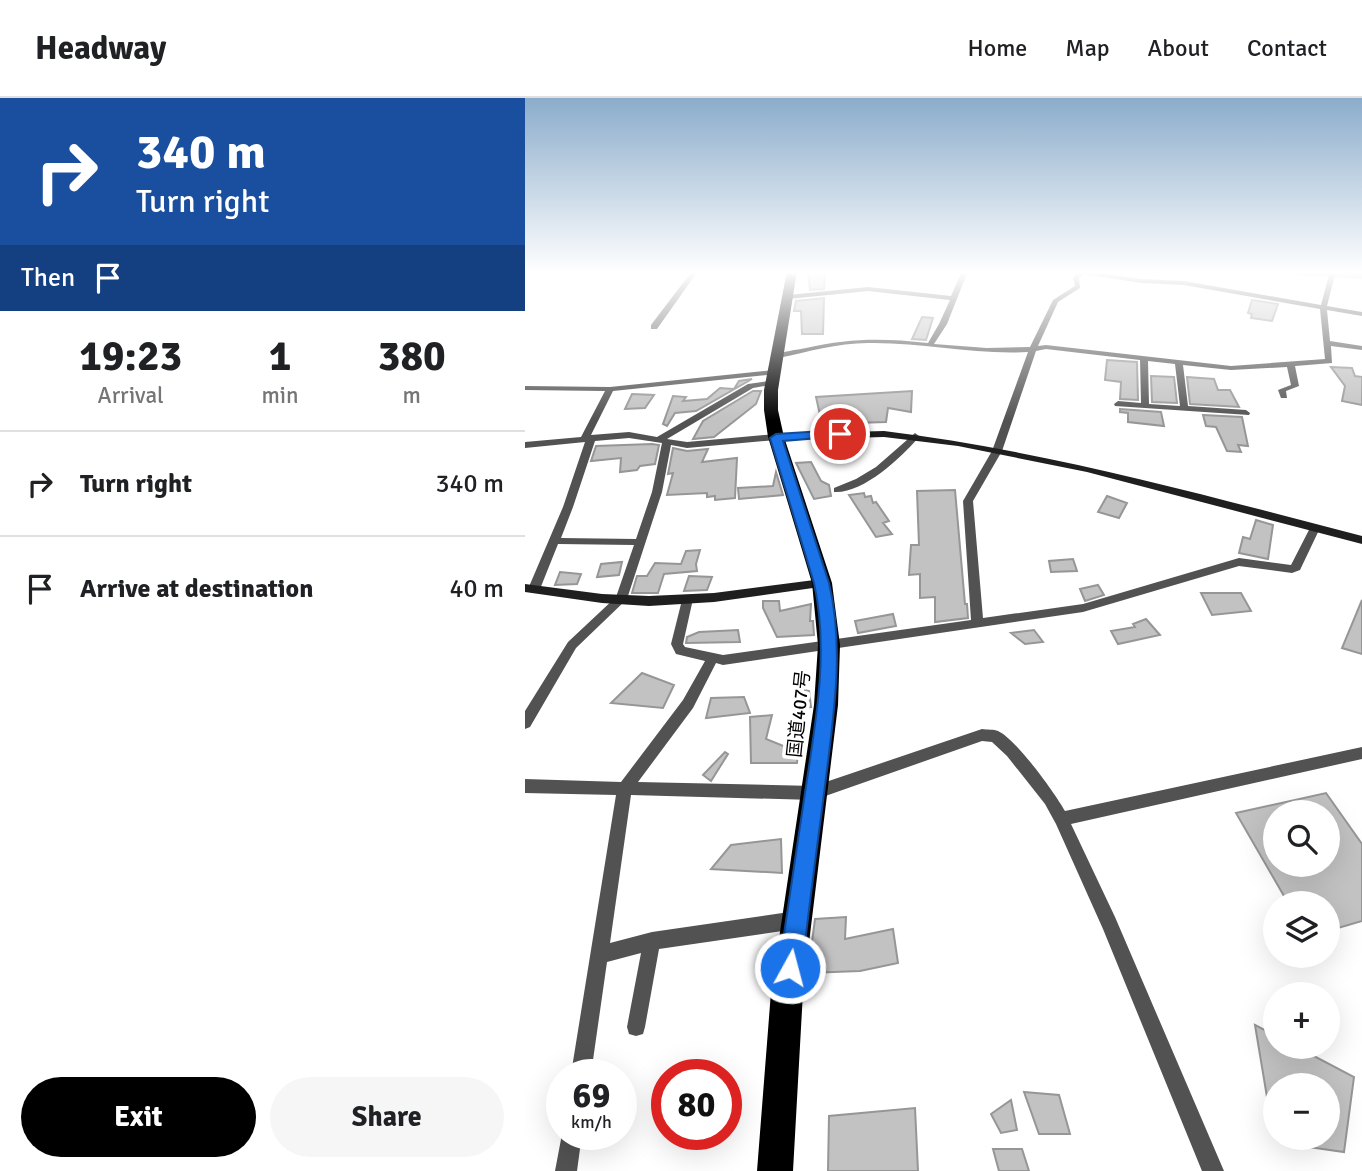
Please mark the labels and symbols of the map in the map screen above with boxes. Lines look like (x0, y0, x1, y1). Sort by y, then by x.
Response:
pin (810, 404, 870, 464)
street label: 国道407号 (782, 669, 816, 759)
position arrow (753, 931, 827, 1005)
speed limit sign: 80 (651, 1059, 742, 1150)

